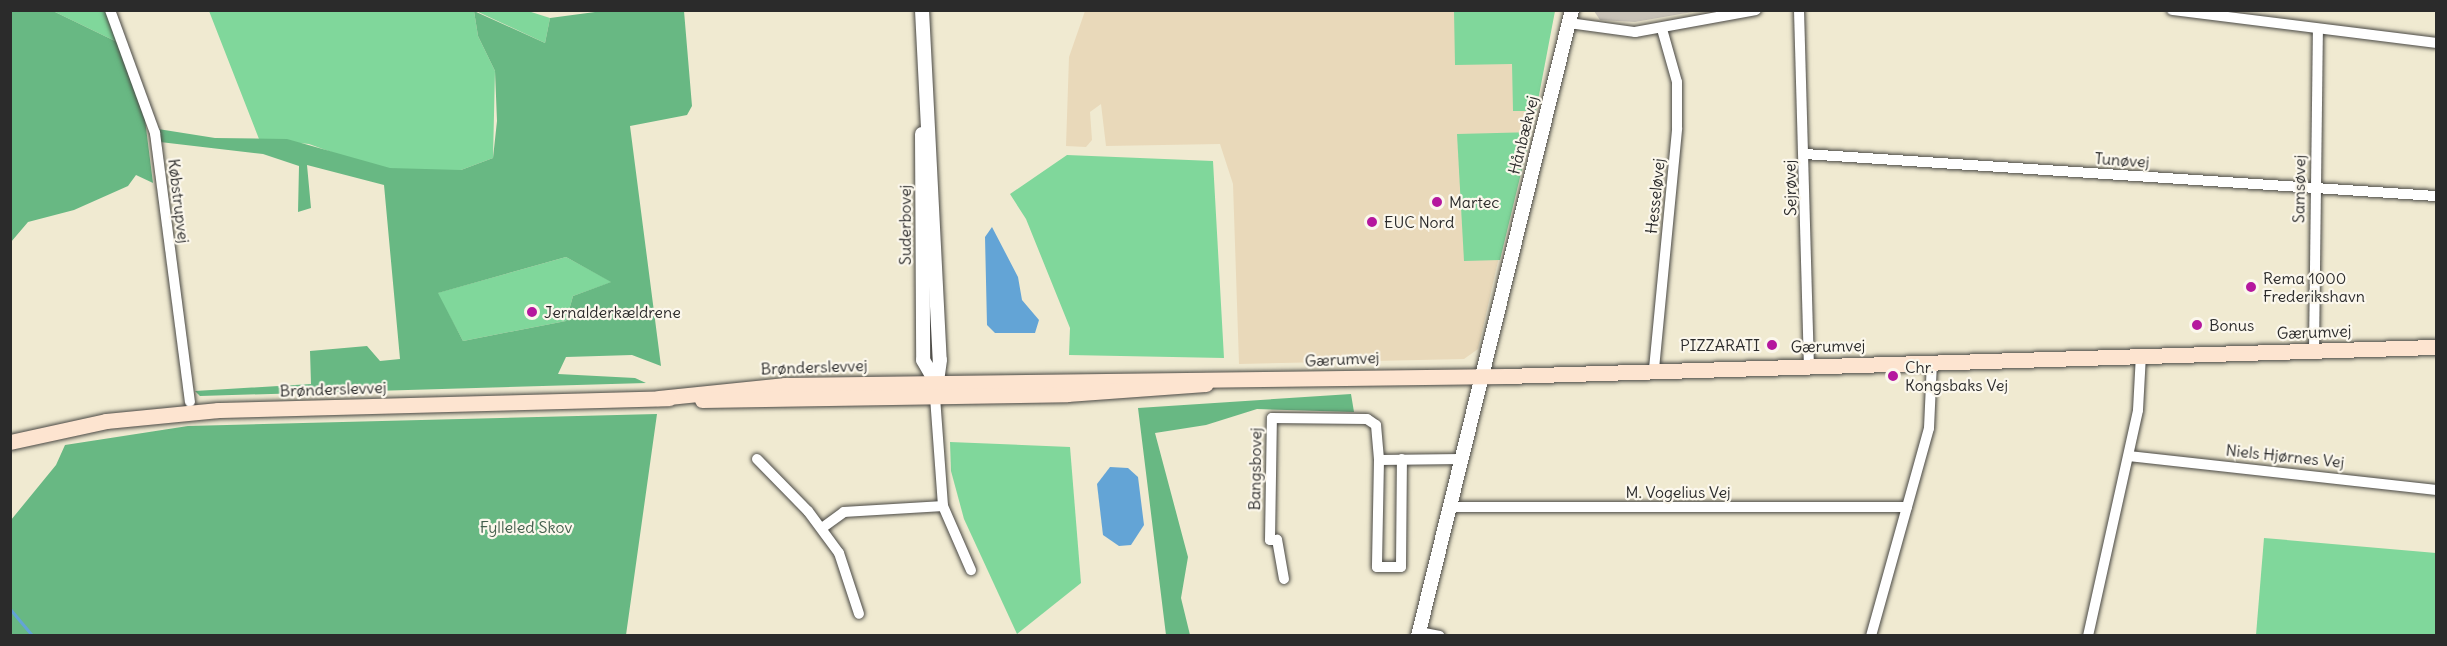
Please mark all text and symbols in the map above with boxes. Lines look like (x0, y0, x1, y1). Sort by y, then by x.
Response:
street label: Hånbækvej (1504, 94, 1542, 176)
street label: Tunøvej (2094, 149, 2150, 171)
street label: Samsøvej (2289, 155, 2309, 223)
street label: Hesseløvej (1641, 157, 1669, 235)
street label: Købstrupvej (164, 158, 194, 244)
street label: Sejrøvej (1780, 160, 1800, 216)
street label: Suderbovej (895, 185, 915, 265)
place label: Martec (1449, 192, 1500, 212)
marker: Martec (1430, 195, 1444, 209)
place label: EUC Nord (1384, 212, 1454, 232)
marker: EUC Nord (1365, 215, 1379, 229)
place label: Rema 1000 Frederikshavn (2263, 268, 2365, 306)
marker: Rema 1000 Frederikshavn (2244, 280, 2258, 294)
place label: Jernalderkældrene (544, 302, 681, 322)
marker: Jernalderkældrene (525, 305, 539, 319)
place label: Bonus (2209, 315, 2254, 335)
marker: Bonus (2190, 318, 2204, 332)
street label: Gærumvej (2276, 321, 2352, 343)
place label: PIZZARATI (1680, 335, 1760, 355)
street label: Gærumvej (1791, 336, 1865, 356)
marker: PIZZARATI (1765, 338, 1779, 352)
street label: Gærumvej (1304, 347, 1380, 371)
street label: Brønderslevvej (760, 356, 868, 378)
place label: Chr. Kongsbaks Vej (1905, 357, 2008, 395)
marker: Chr. Kongsbaks Vej (1886, 369, 1900, 383)
street label: Brønderslevvej (279, 378, 387, 400)
street label: Bangsbovej (1245, 427, 1265, 511)
street label: Niels Hjørnes Vej (2225, 440, 2345, 472)
street label: M. Vogelius Vej (1625, 482, 1731, 502)
park label: Fylleled Skov (480, 517, 572, 537)

